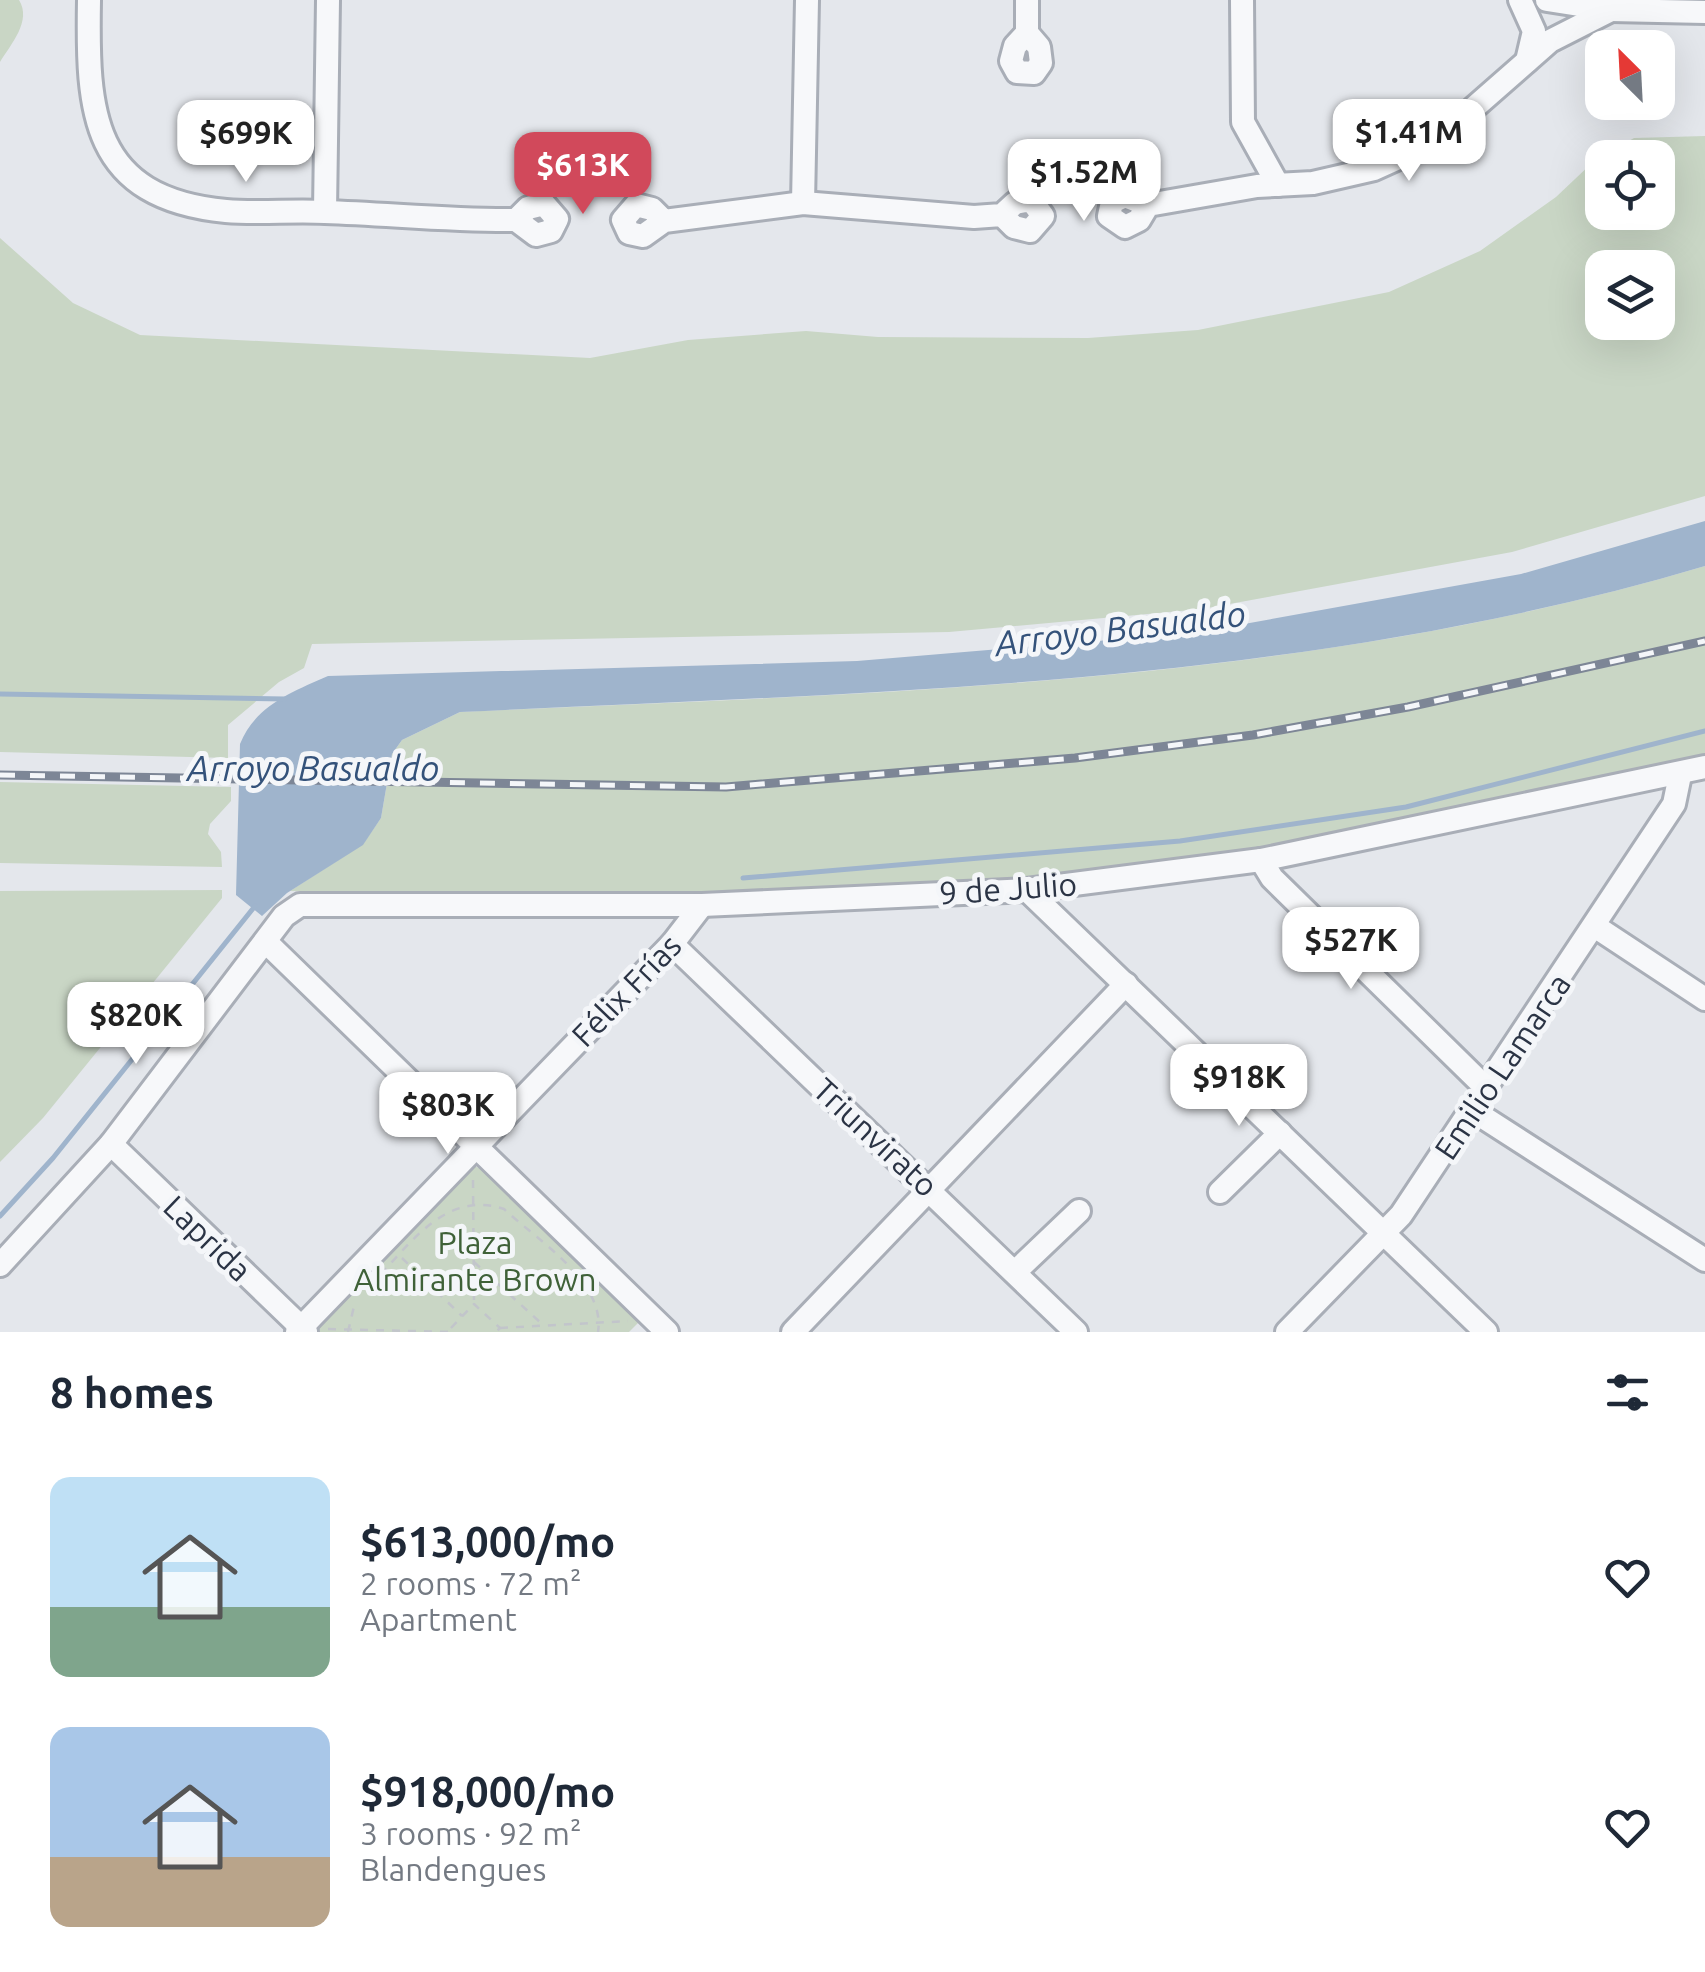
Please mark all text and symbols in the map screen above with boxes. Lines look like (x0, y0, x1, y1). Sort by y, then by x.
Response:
north arrow (1585, 30, 1675, 120)
map controls (1585, 30, 1675, 340)
pin: $1.41M (1328, 99, 1490, 184)
pin: $699K (176, 100, 316, 185)
text: $1.41M (1355, 113, 1463, 149)
text: $699K (199, 114, 293, 150)
pin: $613K (513, 132, 653, 217)
pin: $1.52M (1003, 139, 1165, 224)
button: locate (1585, 140, 1675, 230)
text: $613K (536, 146, 630, 182)
text: $1.52M (1030, 153, 1138, 189)
button: layers (1585, 250, 1675, 340)
water label: Arroyo Basualdo (990, 593, 1248, 663)
water label: Arroyo Basualdo (185, 748, 439, 788)
street label: 9 de Julio (938, 865, 1078, 911)
pin: $527K (1281, 907, 1421, 992)
text: $527K (1304, 921, 1398, 957)
street label: Félix Frías (564, 927, 688, 1053)
street label: Emilio Lamarca (1427, 967, 1577, 1165)
pin: $820K (66, 982, 206, 1067)
text: $820K (89, 996, 183, 1032)
pin: $918K (1169, 1044, 1309, 1129)
text: $918K (1192, 1058, 1286, 1094)
street label: Triunvirato (807, 1071, 945, 1203)
pin: $803K (378, 1072, 518, 1157)
text: $803K (401, 1086, 495, 1122)
street label: Laprida (157, 1188, 259, 1288)
park label: Plaza Almirante Brown (353, 1224, 597, 1297)
icon: filters (1600, 1365, 1655, 1420)
text: 8 homes (50, 1369, 214, 1416)
icon: home (130, 1517, 250, 1637)
text: $613,000/mo (360, 1518, 615, 1565)
icon: heart (1600, 1550, 1655, 1605)
text: 2 rooms · 72 m² (360, 1565, 581, 1601)
text: Apartment (360, 1601, 517, 1637)
icon: home (130, 1767, 250, 1887)
text: $918,000/mo (360, 1768, 615, 1815)
icon: heart (1600, 1800, 1655, 1855)
text: 3 rooms · 92 m² (360, 1815, 581, 1851)
text: Blandengues (360, 1851, 546, 1887)

